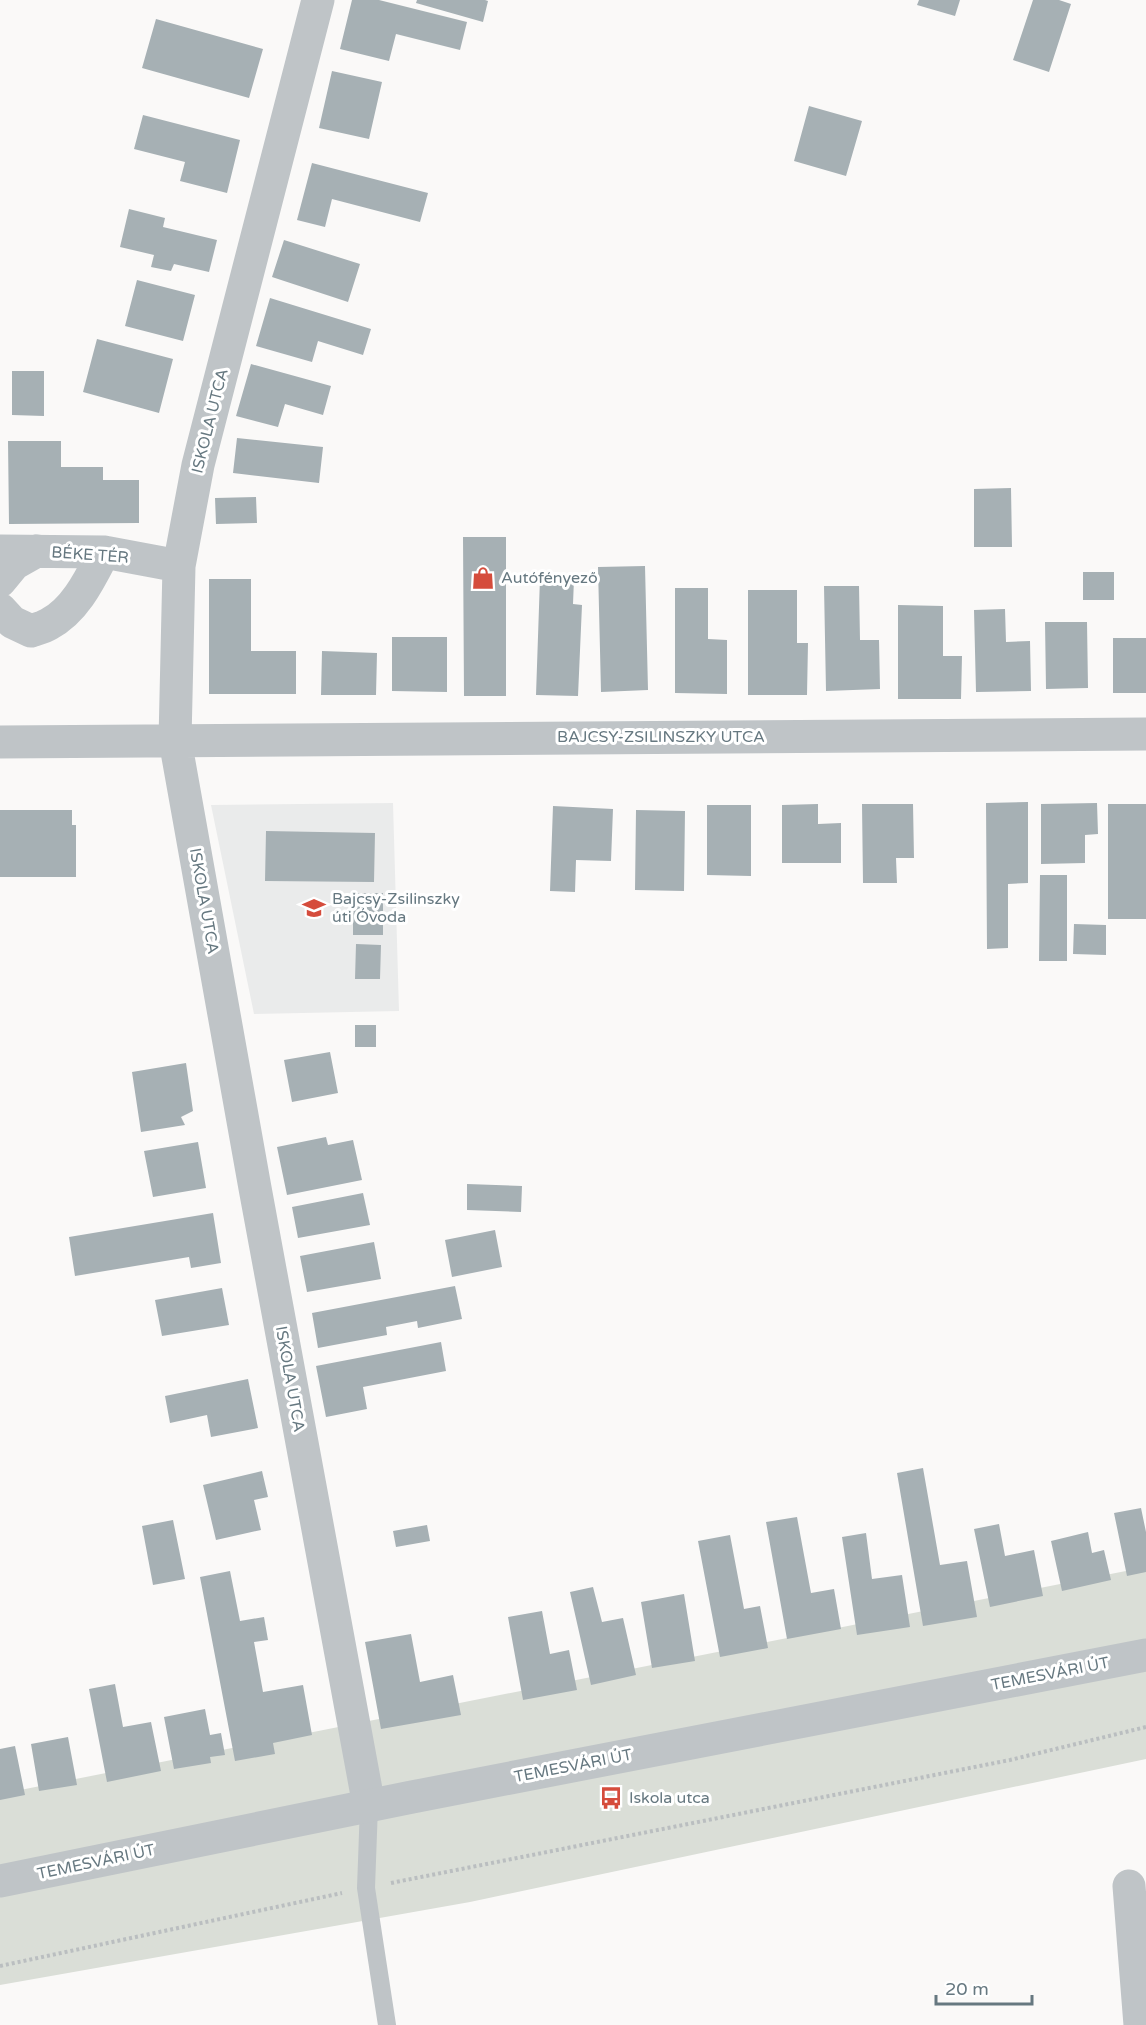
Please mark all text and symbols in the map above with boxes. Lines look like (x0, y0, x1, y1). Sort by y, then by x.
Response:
street label: ISKOLA UTCA (187, 367, 233, 475)
street label: BÉKE TÉR (51, 542, 129, 568)
shop icon: Autófényező (470, 565, 496, 591)
place label: Autófényező (501, 568, 598, 588)
street label: BAJCSY-ZSILINSZKY UTCA (557, 727, 765, 747)
street label: ISKOLA UTCA (185, 846, 223, 956)
place label: Bajcsy-Zsilinszky úti Óvoda (332, 889, 460, 927)
school or university icon: Bajcsy-Zsilinszky úti Óvoda (301, 895, 327, 921)
street label: ISKOLA UTCA (271, 1324, 309, 1434)
street label: TEMESVÁRI ÚT (989, 1653, 1111, 1695)
street label: TEMESVÁRI ÚT (512, 1745, 634, 1787)
bus stop icon: Iskola utca (598, 1785, 624, 1811)
place label: Iskola utca (629, 1788, 710, 1808)
street label: TEMESVÁRI ÚT (35, 1840, 157, 1884)
scale bar (936, 1968, 1032, 2006)
text: 20 m (945, 1978, 989, 2000)

